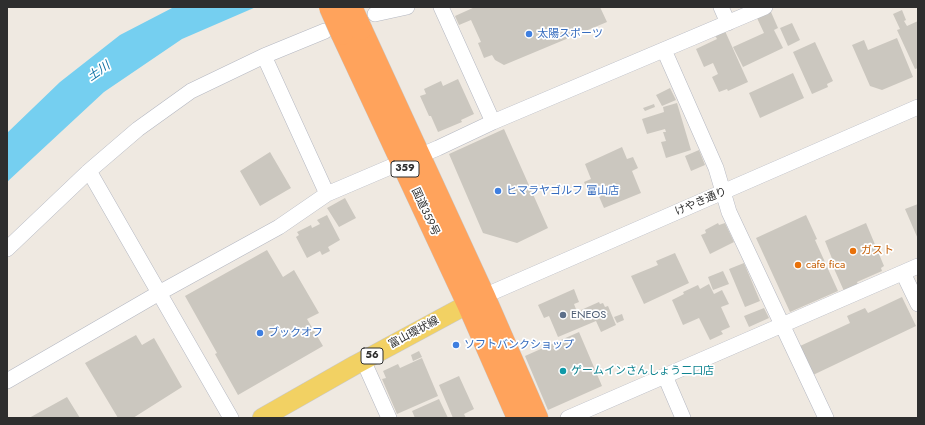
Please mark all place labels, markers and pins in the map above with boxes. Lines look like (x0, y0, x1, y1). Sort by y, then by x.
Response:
place label: 太陽スポーツ (537, 27, 603, 41)
marker: 太陽スポーツ (524, 29, 534, 39)
place label: ヒマラヤゴルフ 富山店 (506, 184, 619, 198)
marker: ヒマラヤゴルフ 富山店 (493, 186, 503, 196)
place label: ガスト (861, 244, 894, 258)
marker: ガスト (848, 246, 858, 256)
place label: cafe fica (806, 258, 845, 272)
marker: cafe fica (793, 260, 803, 270)
place label: ENEOS (571, 308, 606, 322)
marker: ENEOS (558, 310, 568, 320)
place label: ブックオフ (268, 326, 323, 340)
marker: ブックオフ (255, 328, 265, 338)
place label: ソフトバンクショップ (464, 338, 574, 352)
marker: ソフトバンクショップ (451, 340, 461, 350)
place label: ゲームインさんしょう二口店 (571, 364, 714, 378)
marker: ゲームインさんしょう二口店 (558, 366, 568, 376)

